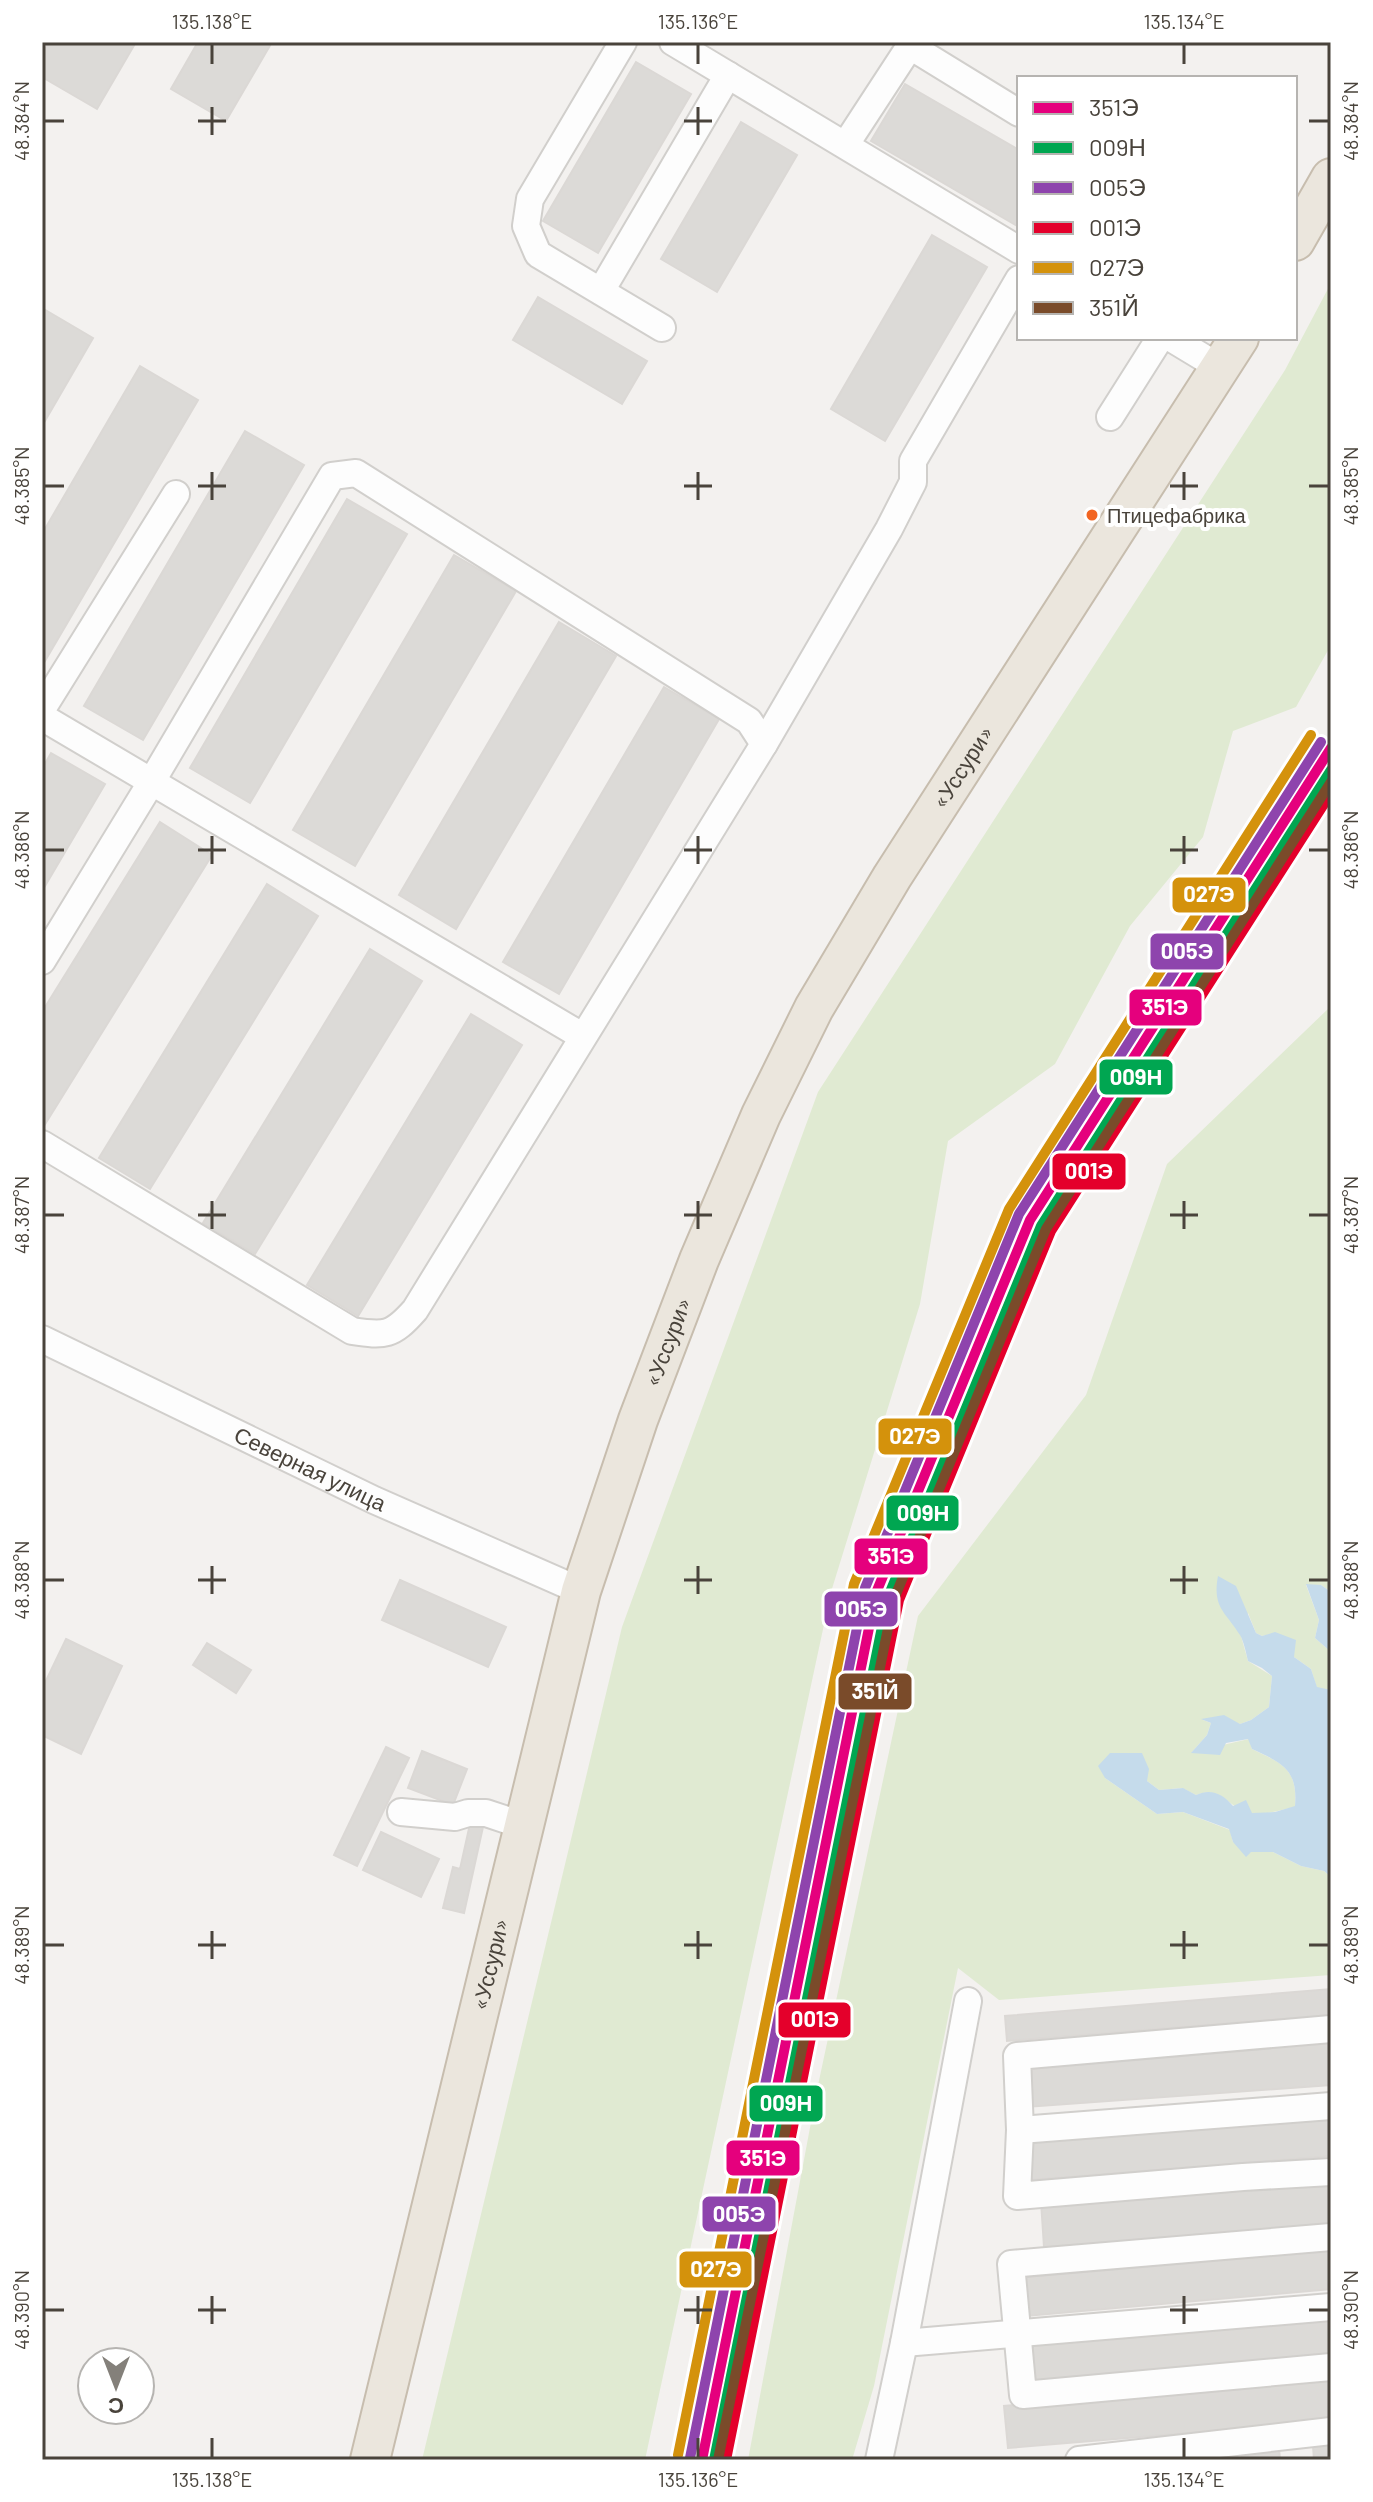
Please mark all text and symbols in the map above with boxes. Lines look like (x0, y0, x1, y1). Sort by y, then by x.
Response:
text: 135.138°E (172, 9, 252, 33)
text: 135.136°E (658, 9, 738, 33)
text: 135.134°E (1143, 9, 1225, 33)
legend (1017, 76, 1297, 340)
text: 48.384°N (9, 81, 33, 161)
text: 48.384°N (1338, 81, 1362, 161)
text: 351Э (1089, 92, 1139, 121)
text: 009Н (1089, 132, 1146, 161)
text: 005Э (1089, 172, 1146, 201)
text: 001Э (1089, 212, 1141, 241)
text: 027Э (1089, 252, 1144, 281)
text: 351Й (1089, 292, 1139, 321)
text: 48.385°N (9, 446, 33, 526)
text: 48.385°N (1338, 446, 1362, 526)
place label: Птицефабрика (1107, 503, 1247, 527)
marker: Птицефабрика (1084, 507, 1100, 523)
street label: «Уссури» (926, 720, 998, 813)
text: 48.386°N (9, 810, 33, 890)
text: 48.386°N (1338, 810, 1362, 890)
line badge: 027Э (1171, 876, 1247, 914)
text: 027Э (1183, 880, 1235, 906)
line badge: 005Э (1149, 932, 1225, 971)
text: 005Э (1161, 937, 1213, 963)
line badge: 351Э (1128, 988, 1203, 1027)
text: 351Э (1142, 993, 1188, 1019)
line badge: 009Н (1098, 1058, 1174, 1096)
text: 009Н (1110, 1063, 1162, 1089)
line badge: 001Э (1051, 1152, 1127, 1191)
text: 001Э (1065, 1157, 1113, 1183)
text: 48.387°N (9, 1176, 33, 1254)
text: 48.387°N (1338, 1176, 1362, 1254)
street label: «Уссури» (638, 1293, 696, 1390)
line badge: 027Э (877, 1417, 953, 1456)
street label: Северная улица (231, 1420, 391, 1516)
text: 027Э (889, 1422, 941, 1448)
line badge: 009Н (885, 1494, 960, 1532)
text: 009Н (897, 1499, 949, 1525)
line badge: 351Э (853, 1537, 929, 1576)
text: 48.388°N (9, 1540, 33, 1620)
text: 48.388°N (1338, 1540, 1362, 1620)
text: 351Э (868, 1542, 914, 1568)
line badge: 005Э (823, 1590, 899, 1628)
text: 005Э (835, 1595, 887, 1621)
line badge: 351Й (837, 1672, 913, 1711)
text: 351Й (851, 1677, 899, 1703)
text: 48.389°N (9, 1905, 33, 1985)
text: 48.389°N (1338, 1905, 1362, 1985)
street label: «Уссури» (466, 1916, 513, 2013)
line badge: 001Э (777, 2001, 852, 2039)
text: 001Э (791, 2005, 839, 2031)
line badge: 009Н (748, 2084, 824, 2123)
text: 009Н (760, 2089, 812, 2115)
line badge: 351Э (725, 2139, 801, 2177)
text: 351Э (740, 2144, 786, 2170)
line badge: 005Э (701, 2195, 777, 2233)
text: 005Э (713, 2200, 765, 2226)
line badge: 027Э (678, 2250, 753, 2289)
text: 027Э (690, 2255, 742, 2281)
text: 48.390°N (9, 2270, 33, 2350)
text: 48.390°N (1338, 2270, 1362, 2350)
north arrow (76, 2346, 156, 2426)
text: С (108, 2394, 124, 2420)
text: 135.138°E (172, 2467, 252, 2491)
text: 135.136°E (658, 2467, 738, 2491)
text: 135.134°E (1143, 2467, 1225, 2491)

